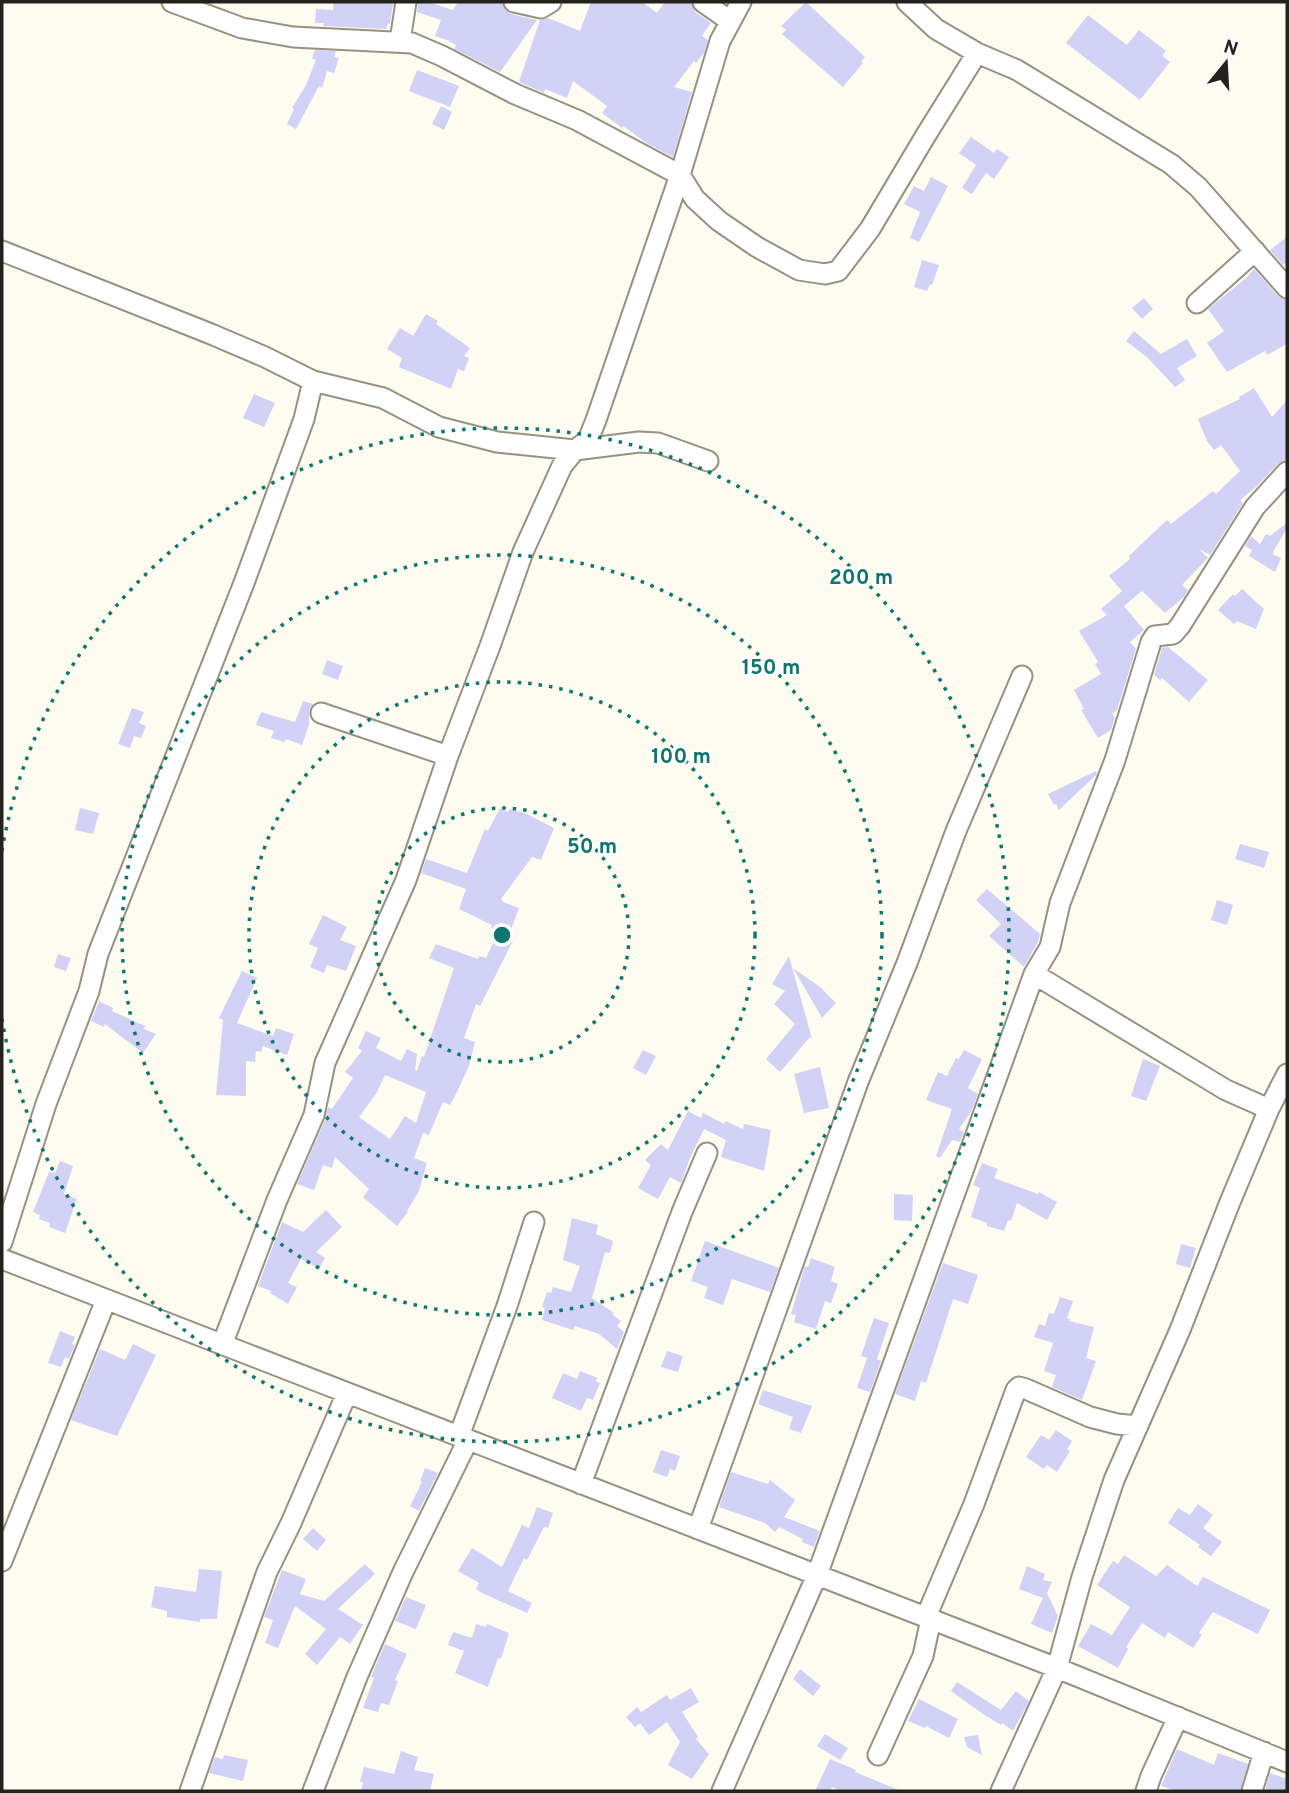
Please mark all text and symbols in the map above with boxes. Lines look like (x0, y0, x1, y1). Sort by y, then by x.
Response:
north arrow (1191, 28, 1261, 98)
text: N (1220, 35, 1241, 62)
text: 200 m (829, 565, 893, 592)
text: 150 m (742, 655, 800, 682)
text: 100 m (651, 744, 711, 771)
text: 50 m (567, 834, 617, 861)
centre of rings (490, 923, 514, 947)

